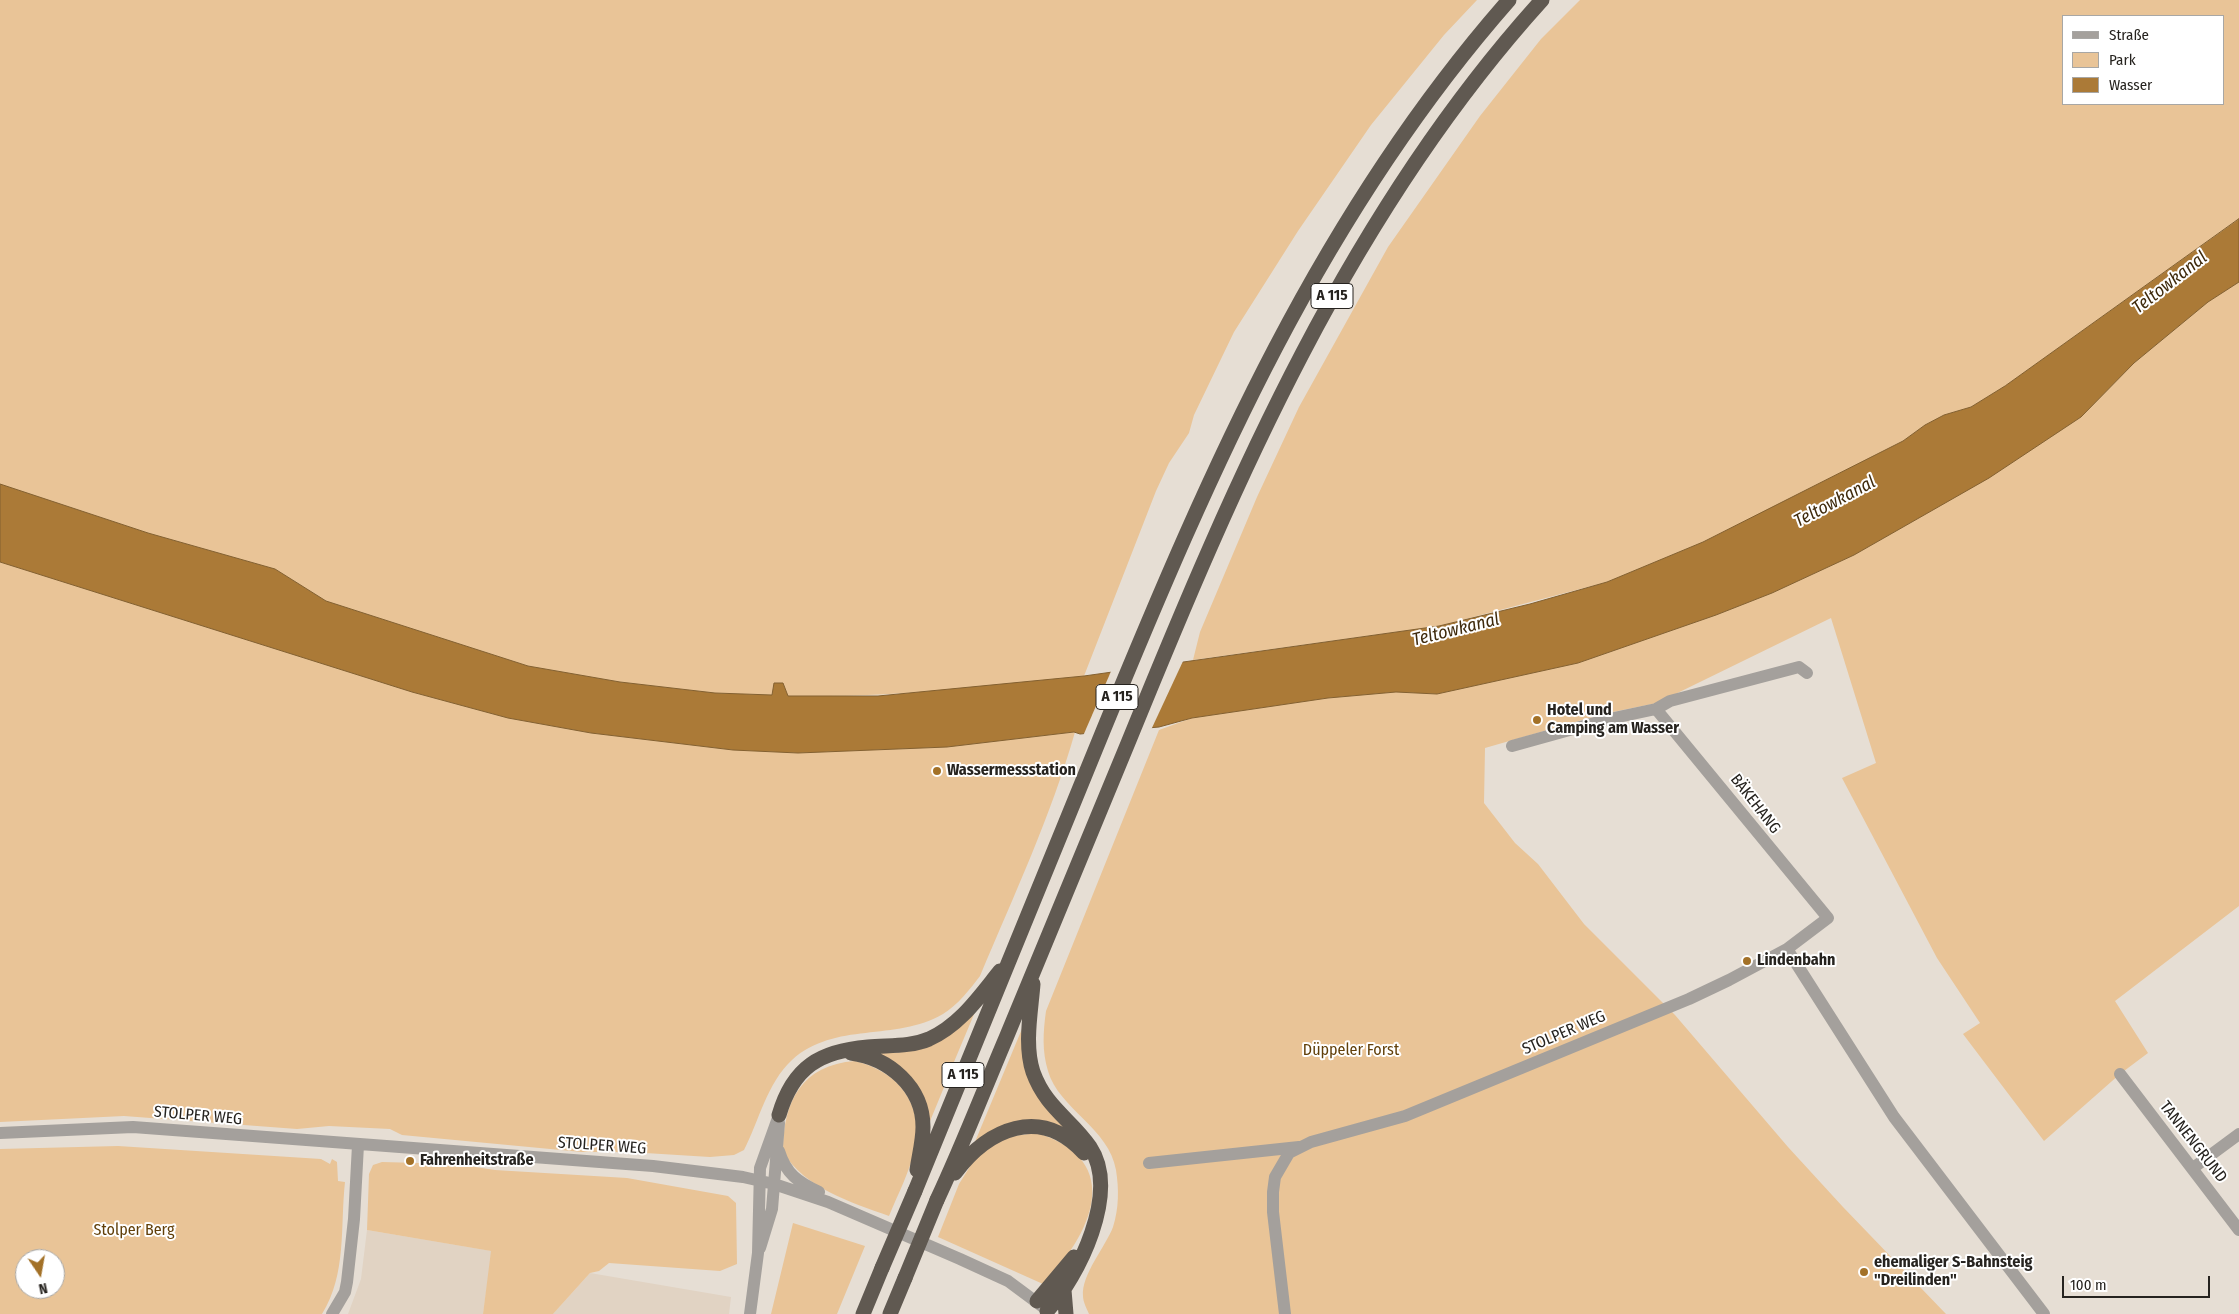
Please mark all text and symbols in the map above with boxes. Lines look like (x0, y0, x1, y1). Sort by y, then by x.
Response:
legend (2062, 15, 2224, 105)
text: Straße (2109, 26, 2149, 44)
text: Park (2109, 51, 2136, 69)
text: Wasser (2109, 76, 2152, 94)
water label: Teltowkanal (2128, 247, 2212, 319)
road number: A 115 (1311, 284, 1353, 308)
water label: Teltowkanal (1791, 472, 1879, 532)
water label: Teltowkanal (1410, 609, 1502, 651)
road number: A 115 (1096, 684, 1138, 710)
place label: Hotel und Camping am Wasser (1547, 701, 1679, 739)
marker: Hotel und Camping am Wasser (1531, 714, 1543, 726)
place label: Wassermessstation (947, 761, 1076, 781)
marker: Wassermessstation (931, 765, 943, 777)
street label: BÄKEHANG (1726, 770, 1784, 838)
place label: Lindenbahn (1757, 951, 1835, 971)
marker: Lindenbahn (1741, 955, 1753, 967)
street label: STOLPER WEG (1520, 1007, 1608, 1059)
park label: Düppeler Forst (1303, 1041, 1399, 1061)
road number: A 115 (942, 1062, 984, 1088)
street label: TANNENGRUND (2155, 1098, 2231, 1186)
street label: STOLPER WEG (153, 1103, 243, 1129)
street label: STOLPER WEG (557, 1133, 647, 1159)
place label: Fahrenheitstraße (420, 1151, 534, 1171)
marker: Fahrenheitstraße (404, 1155, 416, 1167)
park label: Stolper Berg (94, 1221, 174, 1241)
north arrow (15, 1249, 65, 1299)
place label: ehemaliger S-Bahnsteig "Dreilinden" (1874, 1253, 2033, 1291)
marker: ehemaliger S-Bahnsteig "Dreilinden" (1858, 1266, 1870, 1278)
scale bar (2064, 1266, 2212, 1298)
text: 100 m (2070, 1276, 2107, 1294)
text: N (37, 1279, 49, 1297)

